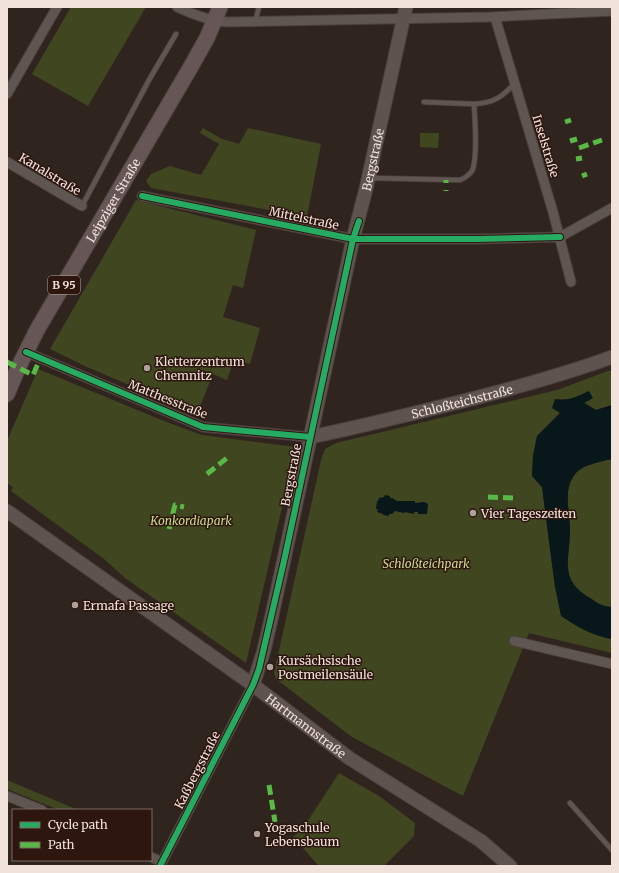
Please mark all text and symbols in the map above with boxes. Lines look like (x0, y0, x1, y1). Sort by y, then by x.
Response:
street label: Inselstraße (529, 113, 563, 179)
street label: Bergstraße (358, 127, 387, 192)
street label: Kanalstraße (16, 150, 84, 198)
street label: Leipziger Straße (82, 156, 143, 245)
street label: Mittelstraße (268, 203, 340, 233)
road number: B 95 (48, 276, 80, 294)
place label: Kletterzentrum Chemnitz (155, 354, 245, 383)
marker: Kletterzentrum Chemnitz (142, 363, 152, 373)
street label: Matthesstraße (126, 376, 210, 422)
street label: Schloßteichstraße (409, 381, 514, 421)
street label: Bergstraße (278, 442, 304, 508)
place label: Vier Tageszeiten (480, 506, 576, 521)
marker: Vier Tageszeiten (468, 508, 478, 518)
park label: Konkordiapark (149, 513, 232, 528)
park label: Schloßteichpark (382, 556, 470, 571)
place label: Ermafa Passage (83, 598, 174, 613)
marker: Ermafa Passage (70, 600, 80, 610)
place label: Kursächsische Postmeilensäule (278, 653, 373, 682)
marker: Kursächsische Postmeilensäule (265, 662, 275, 672)
street label: Hartmannstraße (263, 690, 349, 761)
street label: Kaßbergstraße (171, 729, 223, 811)
legend (12, 809, 152, 861)
text: Cycle path (48, 817, 108, 832)
place label: Yogaschule Lebensbaum (264, 820, 339, 849)
marker: Yogaschule Lebensbaum (252, 829, 262, 839)
text: Path (48, 837, 74, 852)

